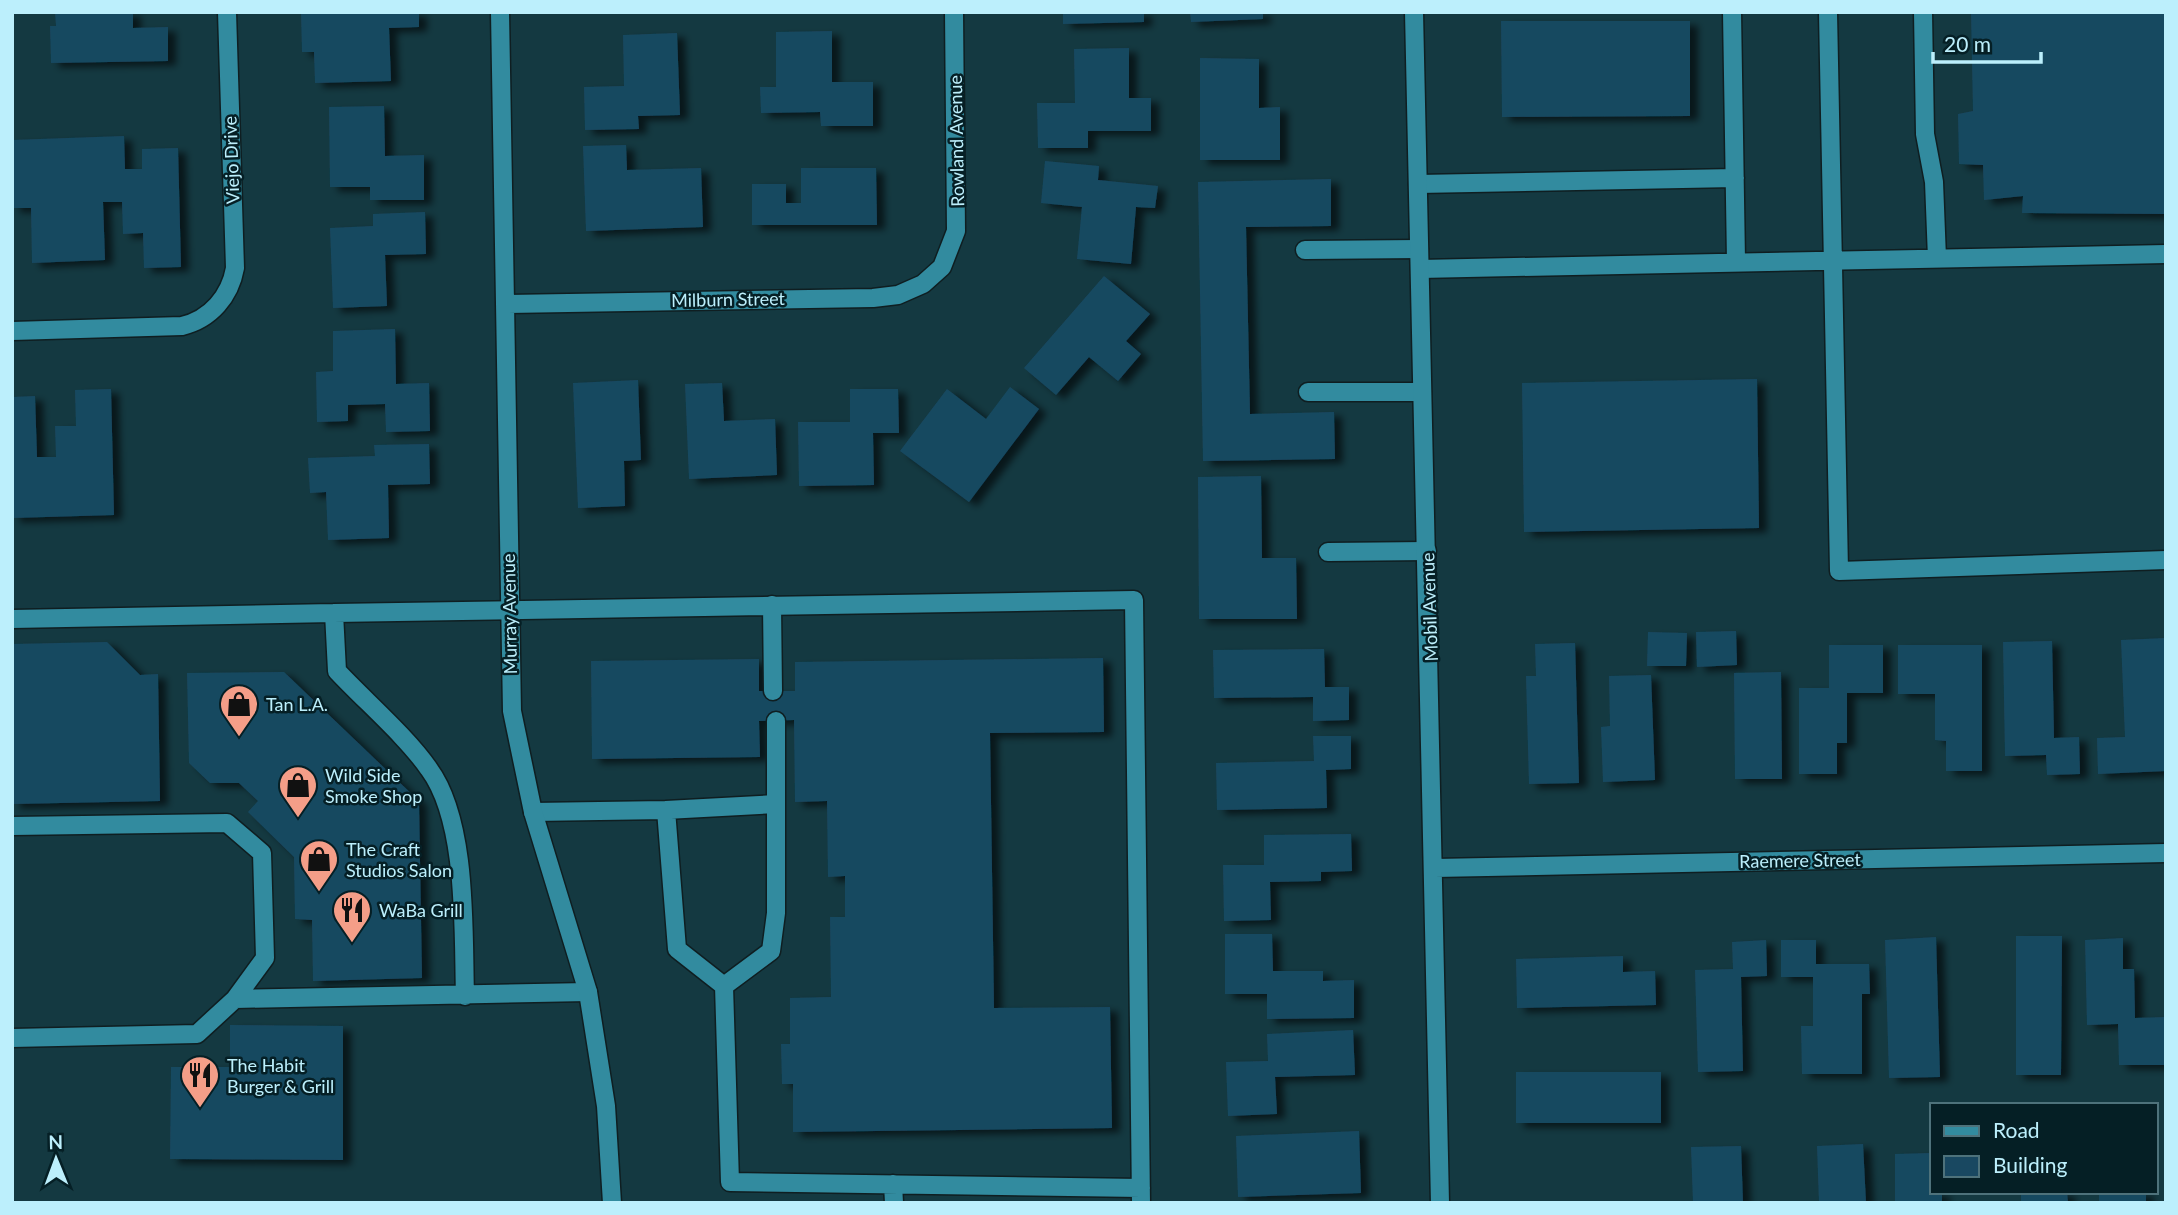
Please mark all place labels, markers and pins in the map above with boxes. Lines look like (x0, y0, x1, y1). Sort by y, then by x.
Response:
shop icon: Tan L.A. (218, 683, 260, 738)
place label: Tan L.A. (266, 693, 328, 715)
shop icon: Wild Side Smoke Shop (277, 764, 319, 819)
place label: Wild Side Smoke Shop (325, 764, 422, 807)
shop icon: The Craft Studios Salon (298, 838, 340, 893)
place label: The Craft Studios Salon (346, 838, 452, 881)
restaurant icon: WaBa Grill (331, 889, 373, 944)
place label: WaBa Grill (379, 899, 463, 921)
restaurant icon: The Habit Burger & Grill (179, 1054, 221, 1109)
place label: The Habit Burger & Grill (227, 1054, 334, 1097)

